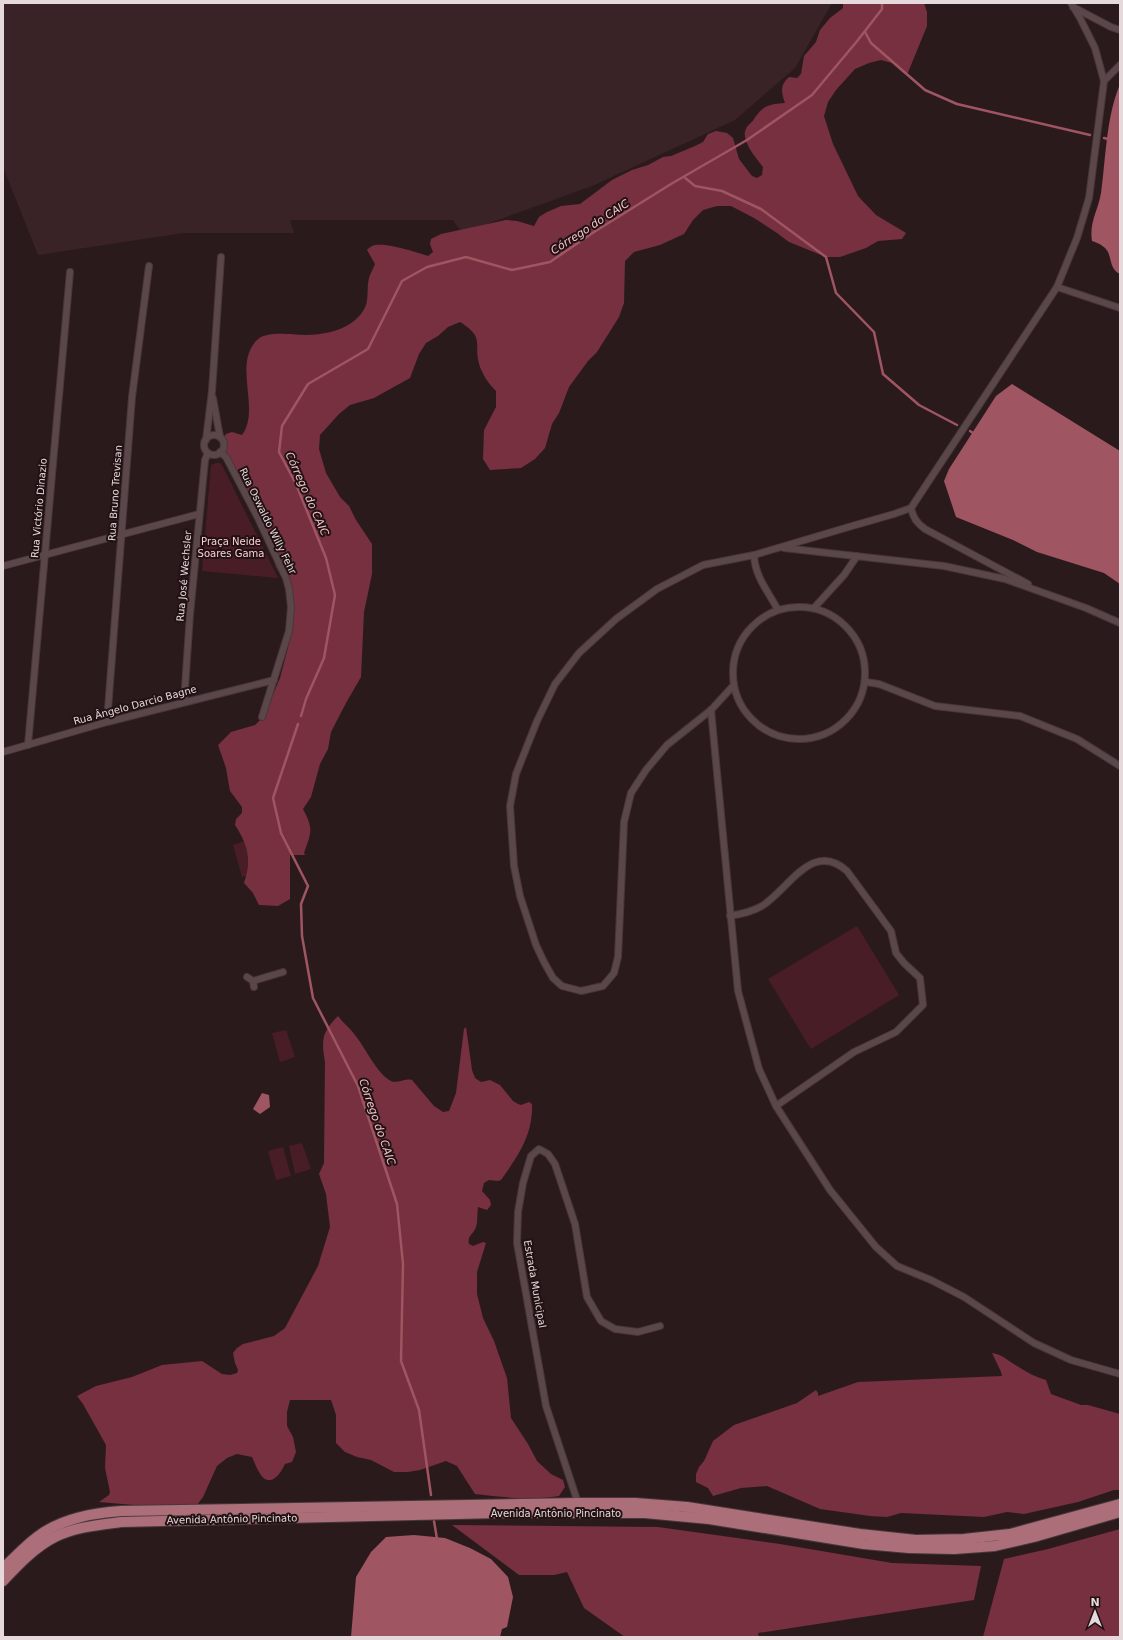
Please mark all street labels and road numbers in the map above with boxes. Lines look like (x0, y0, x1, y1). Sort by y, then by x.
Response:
street label: Rua Bruno Trevisan (106, 445, 124, 541)
street label: Rua Victório Dinazio (29, 458, 49, 558)
street label: Rua Oswaldo Willy Fehr (237, 466, 299, 577)
street label: Rua José Wechsler (175, 529, 194, 622)
street label: Rua Ângelo Darcio Bagne (72, 682, 198, 727)
street label: Estrada Municipal (522, 1239, 548, 1329)
street label: Avenida Antônio Pincinato (491, 1508, 621, 1519)
street label: Avenida Antônio Pincinato (167, 1512, 297, 1526)

